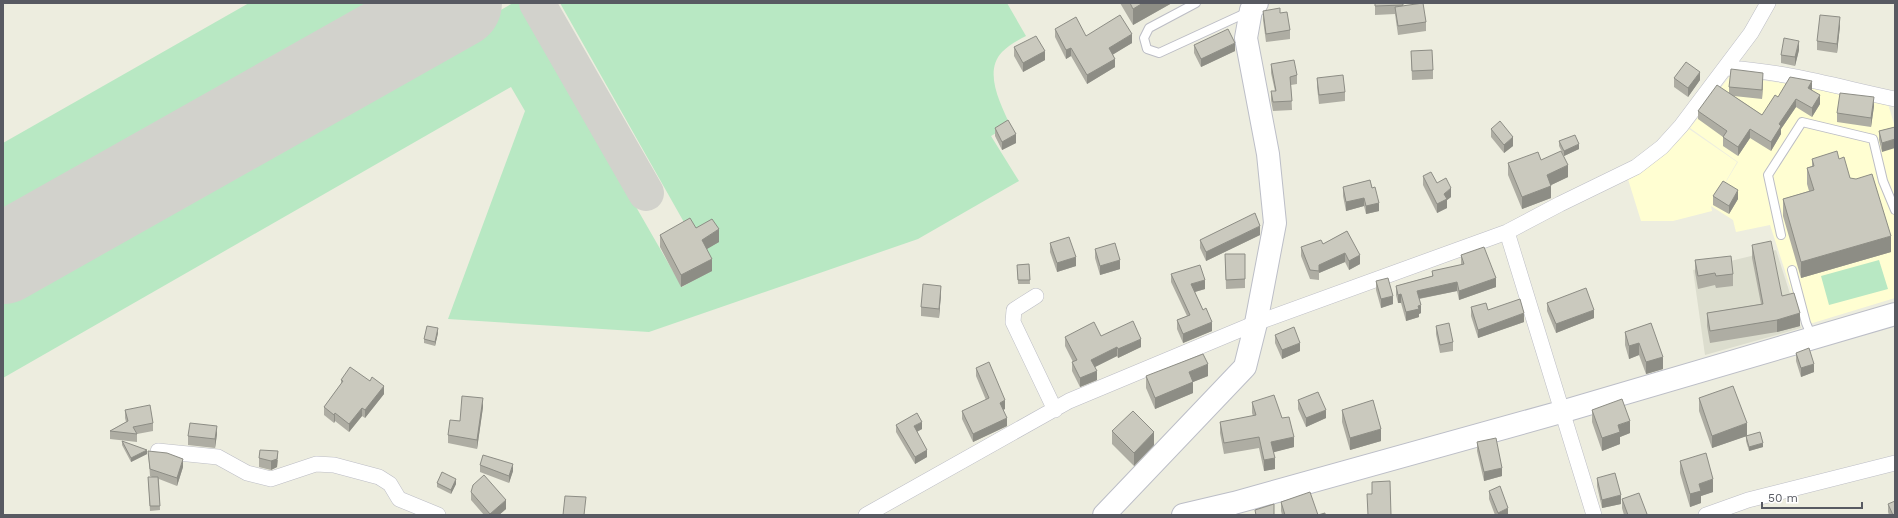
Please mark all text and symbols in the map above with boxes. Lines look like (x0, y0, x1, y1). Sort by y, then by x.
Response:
scale bar (1762, 484, 1862, 510)
text: 50 m (1768, 491, 1798, 505)

